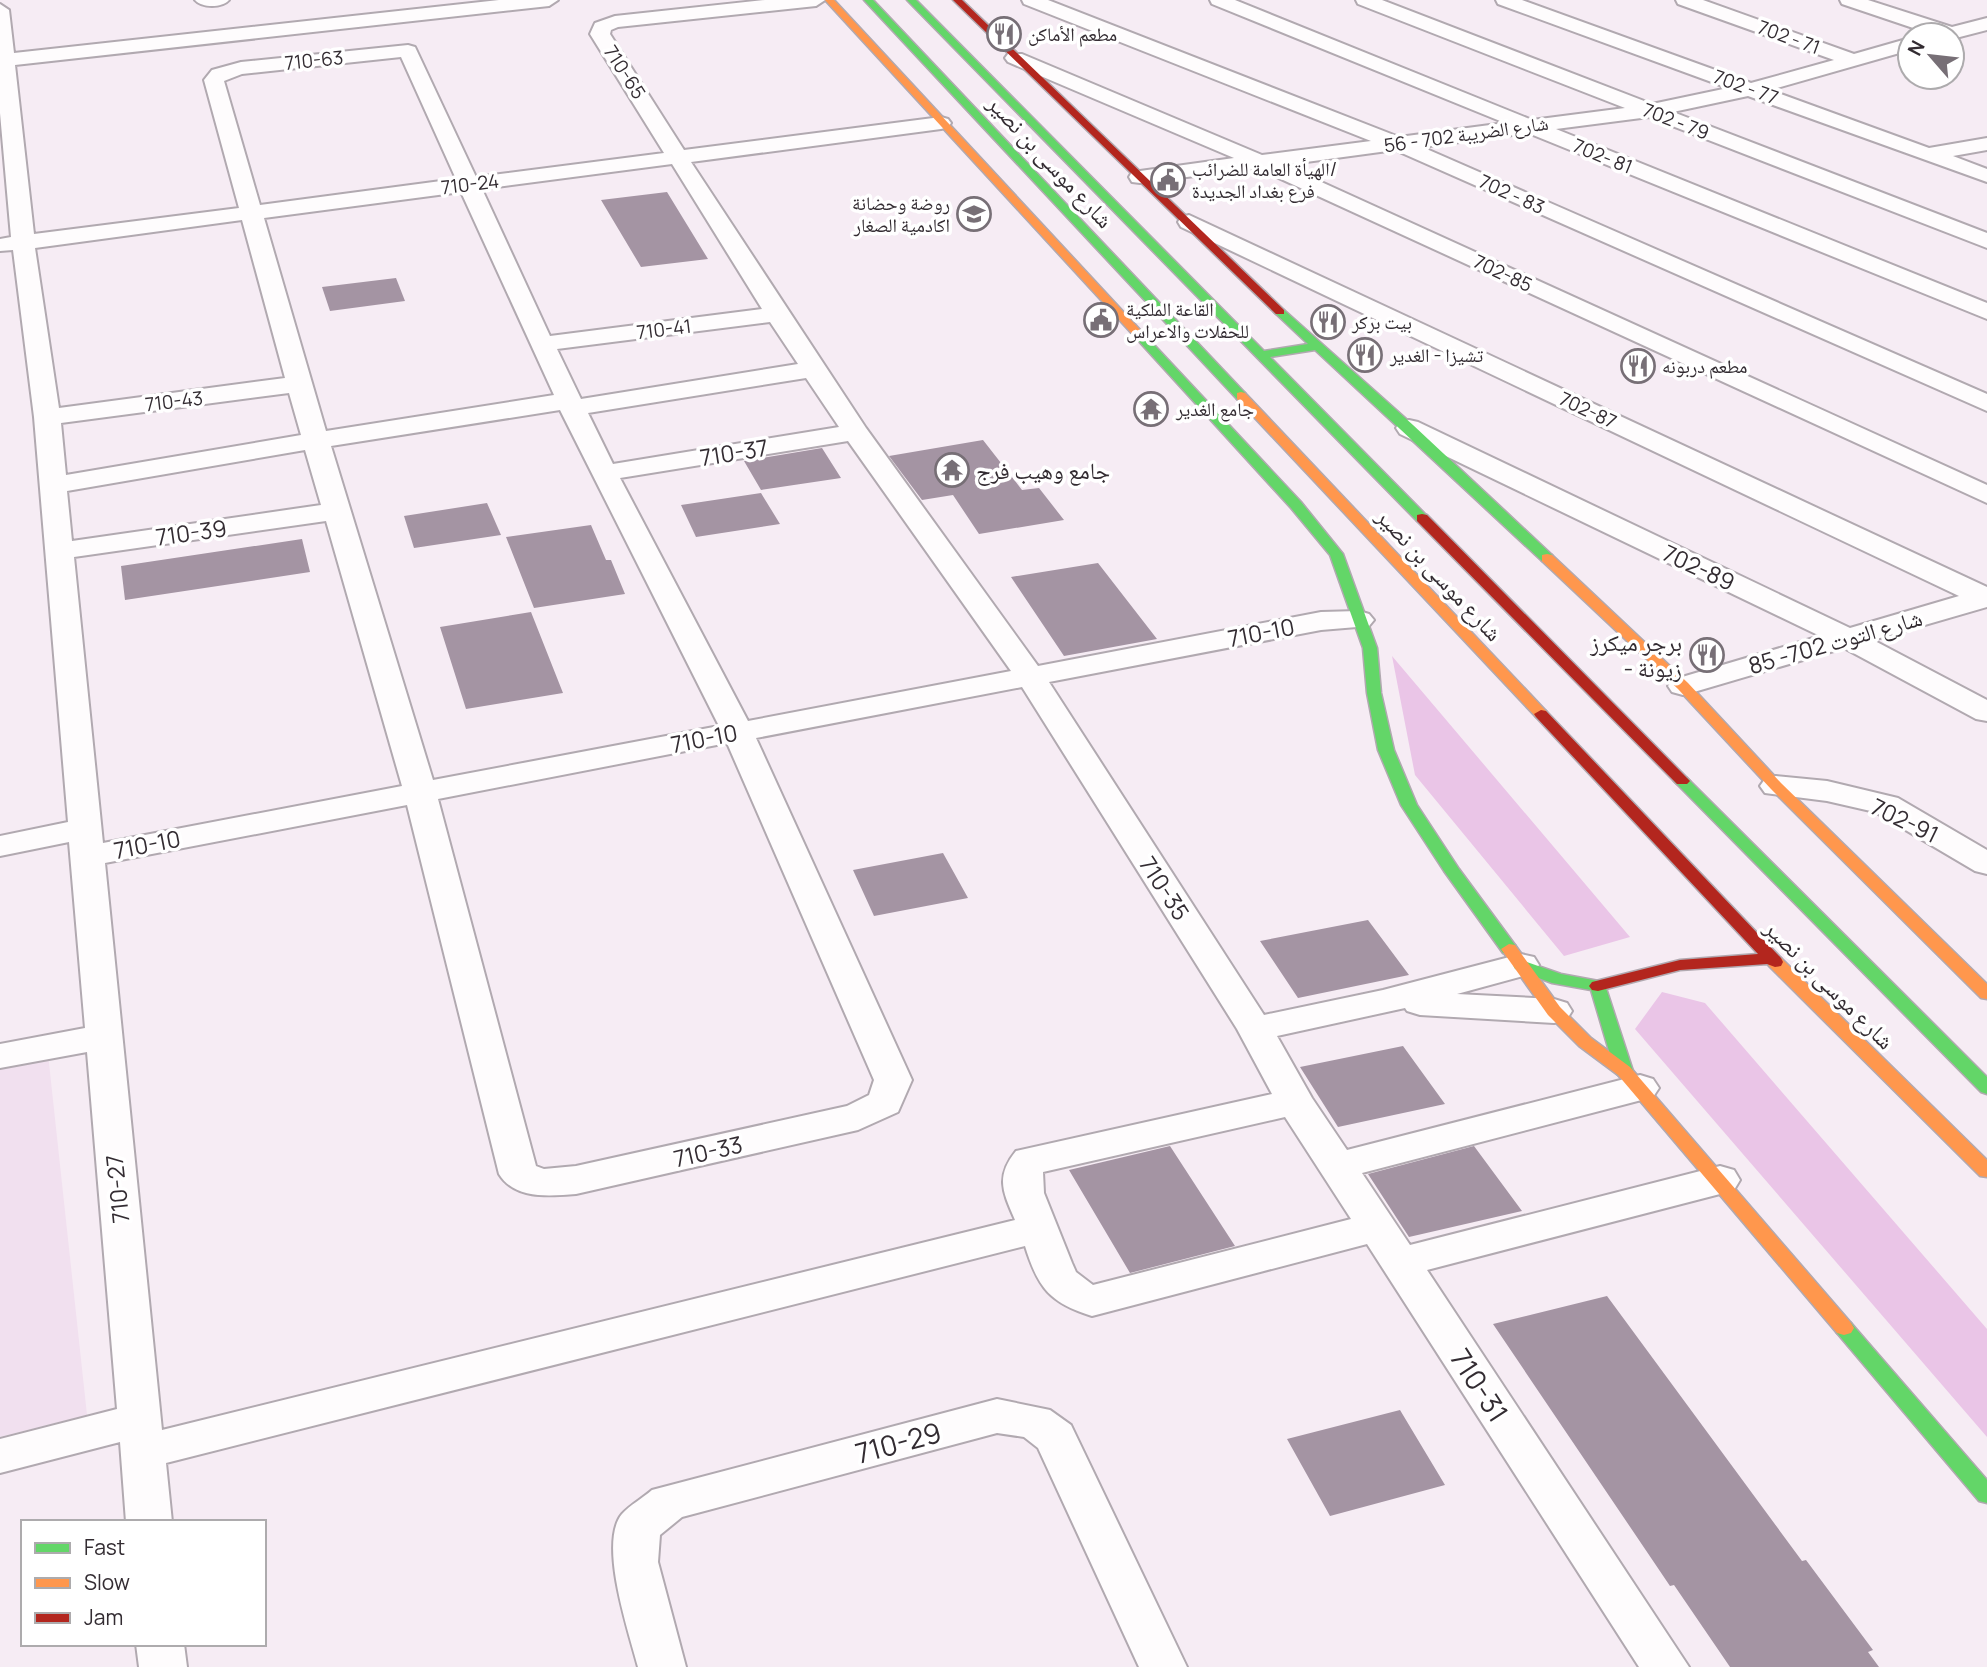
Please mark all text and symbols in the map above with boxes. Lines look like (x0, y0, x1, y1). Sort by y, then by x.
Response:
street label: 702 - 71 (1754, 14, 1824, 60)
restaurant icon: مطعم الأماكن (985, 15, 1023, 53)
place label: مطعم الأماكن (1028, 21, 1117, 47)
north arrow (1896, 21, 1966, 91)
text: N (1901, 36, 1931, 60)
street label: 710-65 (598, 40, 652, 104)
street label: 710-63 (283, 44, 345, 76)
street label: 702 - 77 (1710, 63, 1782, 111)
street label: شارع موسى بن نصير (980, 87, 1121, 235)
street label: 702 - 79 (1639, 97, 1713, 145)
street label: شارع الضريبة 702 - 56 (1382, 110, 1550, 158)
street label: 702- 81 (1569, 132, 1637, 180)
place label: الهيأة العامة للضرائب/ فرع بغداد الجديدة (1192, 156, 1337, 204)
public building icon: الهيأة العامة للضرائب/ فرع بغداد الجديدة (1149, 161, 1187, 199)
street label: 710-24 (440, 168, 500, 200)
street label: 702 - 83 (1475, 168, 1549, 220)
place label: روضة وحضانة اكادمية الصغار (852, 190, 950, 238)
school or university icon: روضة وحضانة اكادمية الصغار (955, 195, 993, 233)
street label: 702-85 (1469, 248, 1537, 298)
place label: القاعة الملكية للحفلات والاعراس (1126, 296, 1249, 344)
public building icon: القاعة الملكية للحفلات والاعراس (1082, 301, 1120, 339)
restaurant icon: بيت بركر (1309, 303, 1347, 341)
place label: بيت بركر (1351, 309, 1412, 335)
street label: 710-41 (635, 313, 693, 345)
restaurant icon: تشيزا - الغدير (1346, 336, 1384, 374)
place label: تشيزا - الغدير (1389, 342, 1484, 368)
restaurant icon: مطعم دربونه (1619, 347, 1657, 385)
place label: مطعم دربونه (1662, 353, 1747, 379)
street label: 710-43 (144, 385, 204, 417)
street label: 702-87 (1555, 385, 1621, 435)
temple icon: جامع الغدير (1132, 390, 1170, 428)
place label: جامع الغدير (1175, 396, 1254, 422)
street label: 710-37 (698, 431, 770, 473)
temple icon: جامع وهيب فرج (933, 451, 971, 489)
place label: جامع وهيب فرج (976, 454, 1110, 486)
street label: شارع موسى بن نصير (1369, 500, 1510, 648)
street label: 710-39 (154, 511, 228, 553)
street label: 702-89 (1658, 536, 1740, 598)
street label: شارع التوت 702- 85 (1744, 601, 1926, 681)
street label: 710-10 (1225, 610, 1297, 654)
place label: برجر ميكرز - زيونة (1589, 626, 1682, 684)
restaurant icon: برجر ميكرز - زيونة (1688, 636, 1726, 674)
street label: 710-10 (668, 716, 740, 760)
street label: 702-91 (1866, 790, 1944, 850)
street label: 710-10 (111, 822, 183, 866)
street label: 710-35 (1132, 850, 1198, 926)
street label: شارع موسى بن نصير (1757, 911, 1902, 1056)
street label: 710-33 (670, 1128, 746, 1174)
street label: 710-27 (97, 1153, 137, 1225)
street label: 710-31 (1442, 1341, 1518, 1429)
street label: 710-29 (851, 1412, 945, 1472)
legend (21, 1520, 266, 1646)
text: Fast (84, 1533, 125, 1561)
text: Slow (84, 1568, 130, 1596)
text: Jam (84, 1603, 123, 1631)

